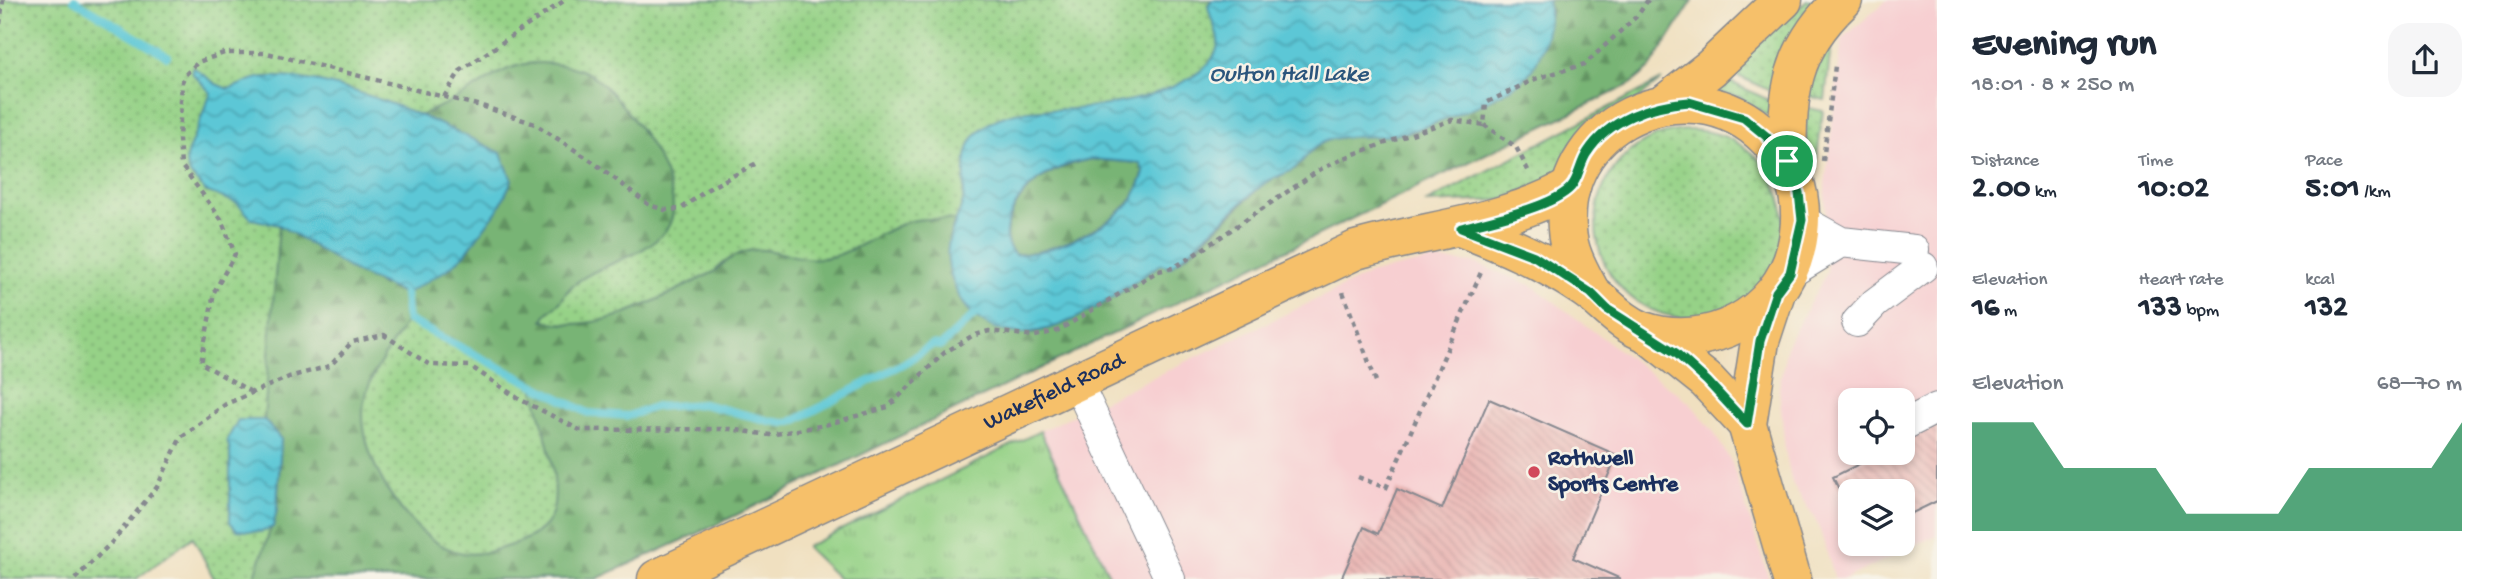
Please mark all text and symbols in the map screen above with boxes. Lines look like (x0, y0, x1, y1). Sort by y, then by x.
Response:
button: share (2388, 23, 2462, 97)
text: Evening run (1972, 24, 2156, 68)
water label: Oulton Hall Lake (1210, 61, 1370, 90)
text: 18:01 · 8 × 250 m (1972, 72, 2134, 99)
pin (1757, 131, 1817, 191)
icon: arrive (1768, 142, 1806, 180)
text: Distance (1972, 150, 2039, 173)
text: Time (2139, 150, 2173, 173)
text: Pace (2305, 150, 2343, 173)
text: 2.00 (1972, 173, 2030, 208)
text: 10:02 (2139, 173, 2209, 208)
text: 5:01 (2305, 173, 2360, 208)
text: km (2030, 181, 2057, 204)
text: /km (2360, 181, 2391, 204)
text: Elevation (1972, 269, 2048, 292)
text: Heart rate (2139, 269, 2224, 292)
text: kcal (2305, 269, 2335, 292)
text: 16 (1972, 292, 1999, 327)
text: 133 (2139, 292, 2182, 327)
text: 132 (2305, 292, 2348, 327)
text: m (1999, 300, 2017, 323)
text: bpm (2182, 300, 2219, 323)
street label: Wakefield Road (979, 347, 1130, 437)
text: Elevation (1972, 371, 2063, 398)
text: 68–70 m (2377, 371, 2462, 398)
map controls (1838, 388, 1915, 556)
button: locate (1838, 388, 1915, 465)
place label: Rothwell Sports Centre (1547, 446, 1679, 499)
marker: Rothwell Sports Centre (1526, 464, 1542, 480)
button: layers (1838, 479, 1915, 556)

